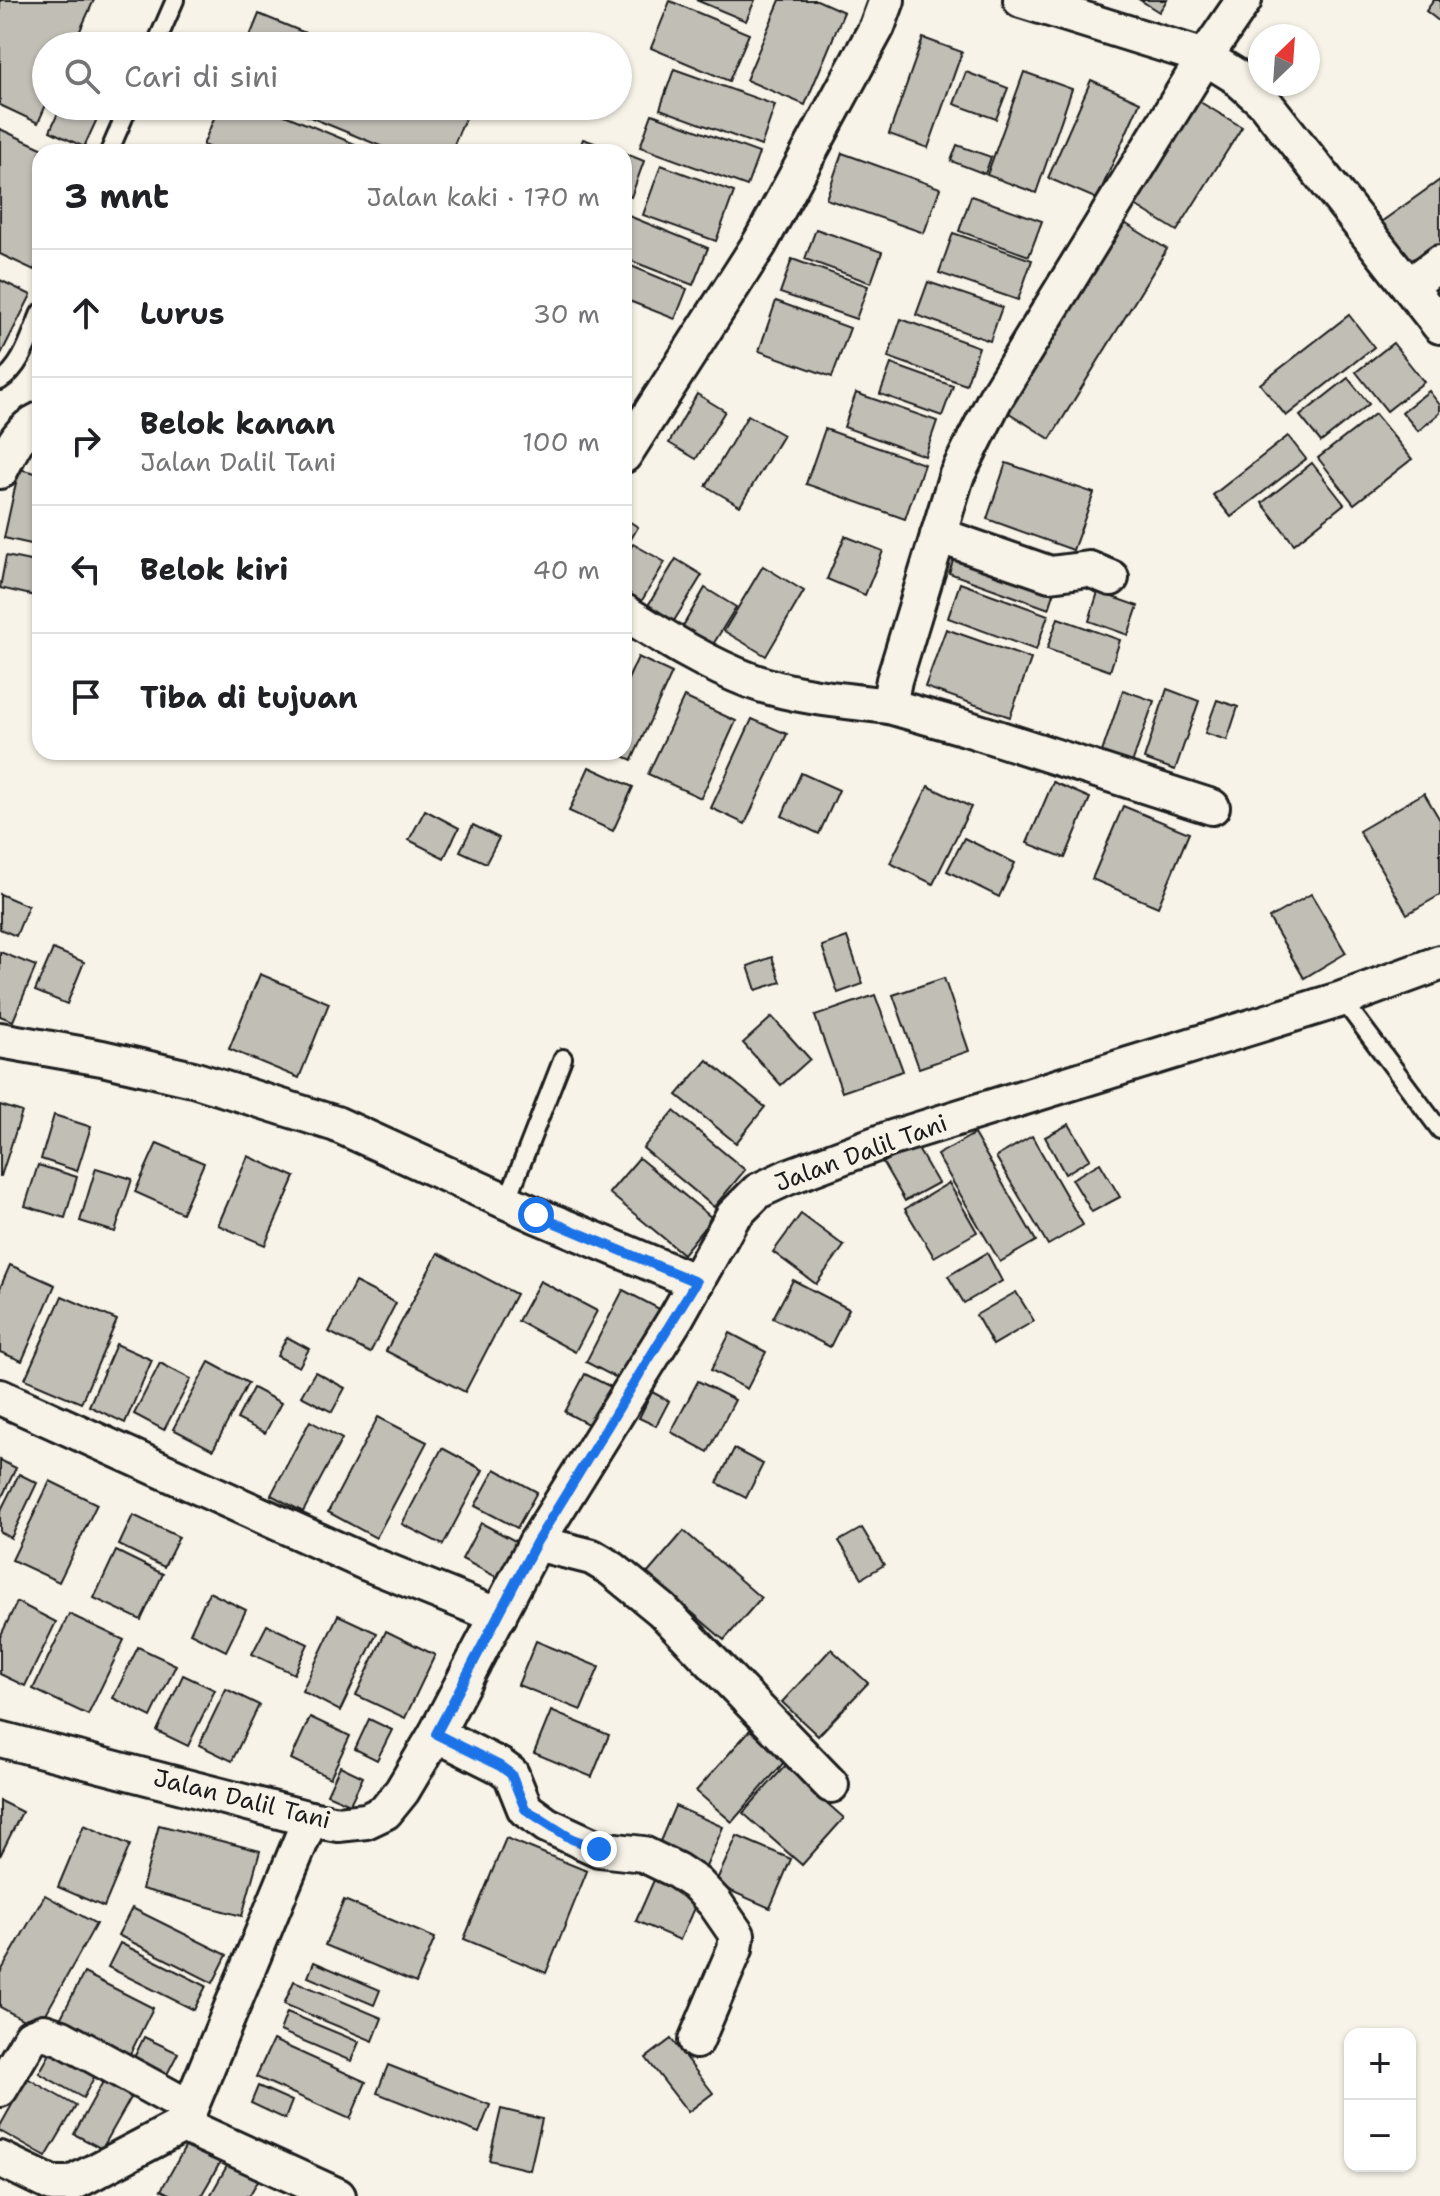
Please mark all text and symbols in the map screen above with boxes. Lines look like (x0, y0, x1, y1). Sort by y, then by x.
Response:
north arrow (1248, 24, 1320, 96)
search box (32, 32, 632, 120)
icon: search (60, 54, 104, 98)
text: Cari di sini (124, 56, 279, 97)
text: 3 mnt (64, 173, 169, 219)
text: Jalan kaki · 170 m (366, 179, 600, 214)
icon: ahead (64, 291, 108, 335)
text: Lurus (140, 293, 225, 334)
text: 30 m (533, 296, 600, 331)
text: Belok kanan (140, 403, 335, 444)
icon: right (64, 419, 108, 463)
text: 100 m (522, 424, 600, 459)
text: Jalan Dalil Tani (140, 444, 337, 479)
icon: left (64, 547, 108, 591)
text: Belok kiri (140, 549, 288, 590)
text: 40 m (533, 552, 600, 587)
icon: arrive (64, 675, 108, 719)
text: Tiba di tujuan (140, 677, 358, 718)
street label: Jalan Dalil Tani (770, 1107, 952, 1199)
route start (518, 1197, 554, 1233)
street label: Jalan Dalil Tani (150, 1762, 334, 1836)
route end (581, 1831, 617, 1867)
map controls (1344, 2028, 1416, 2172)
button: + (1344, 2028, 1416, 2100)
button: − (1344, 2100, 1416, 2172)

